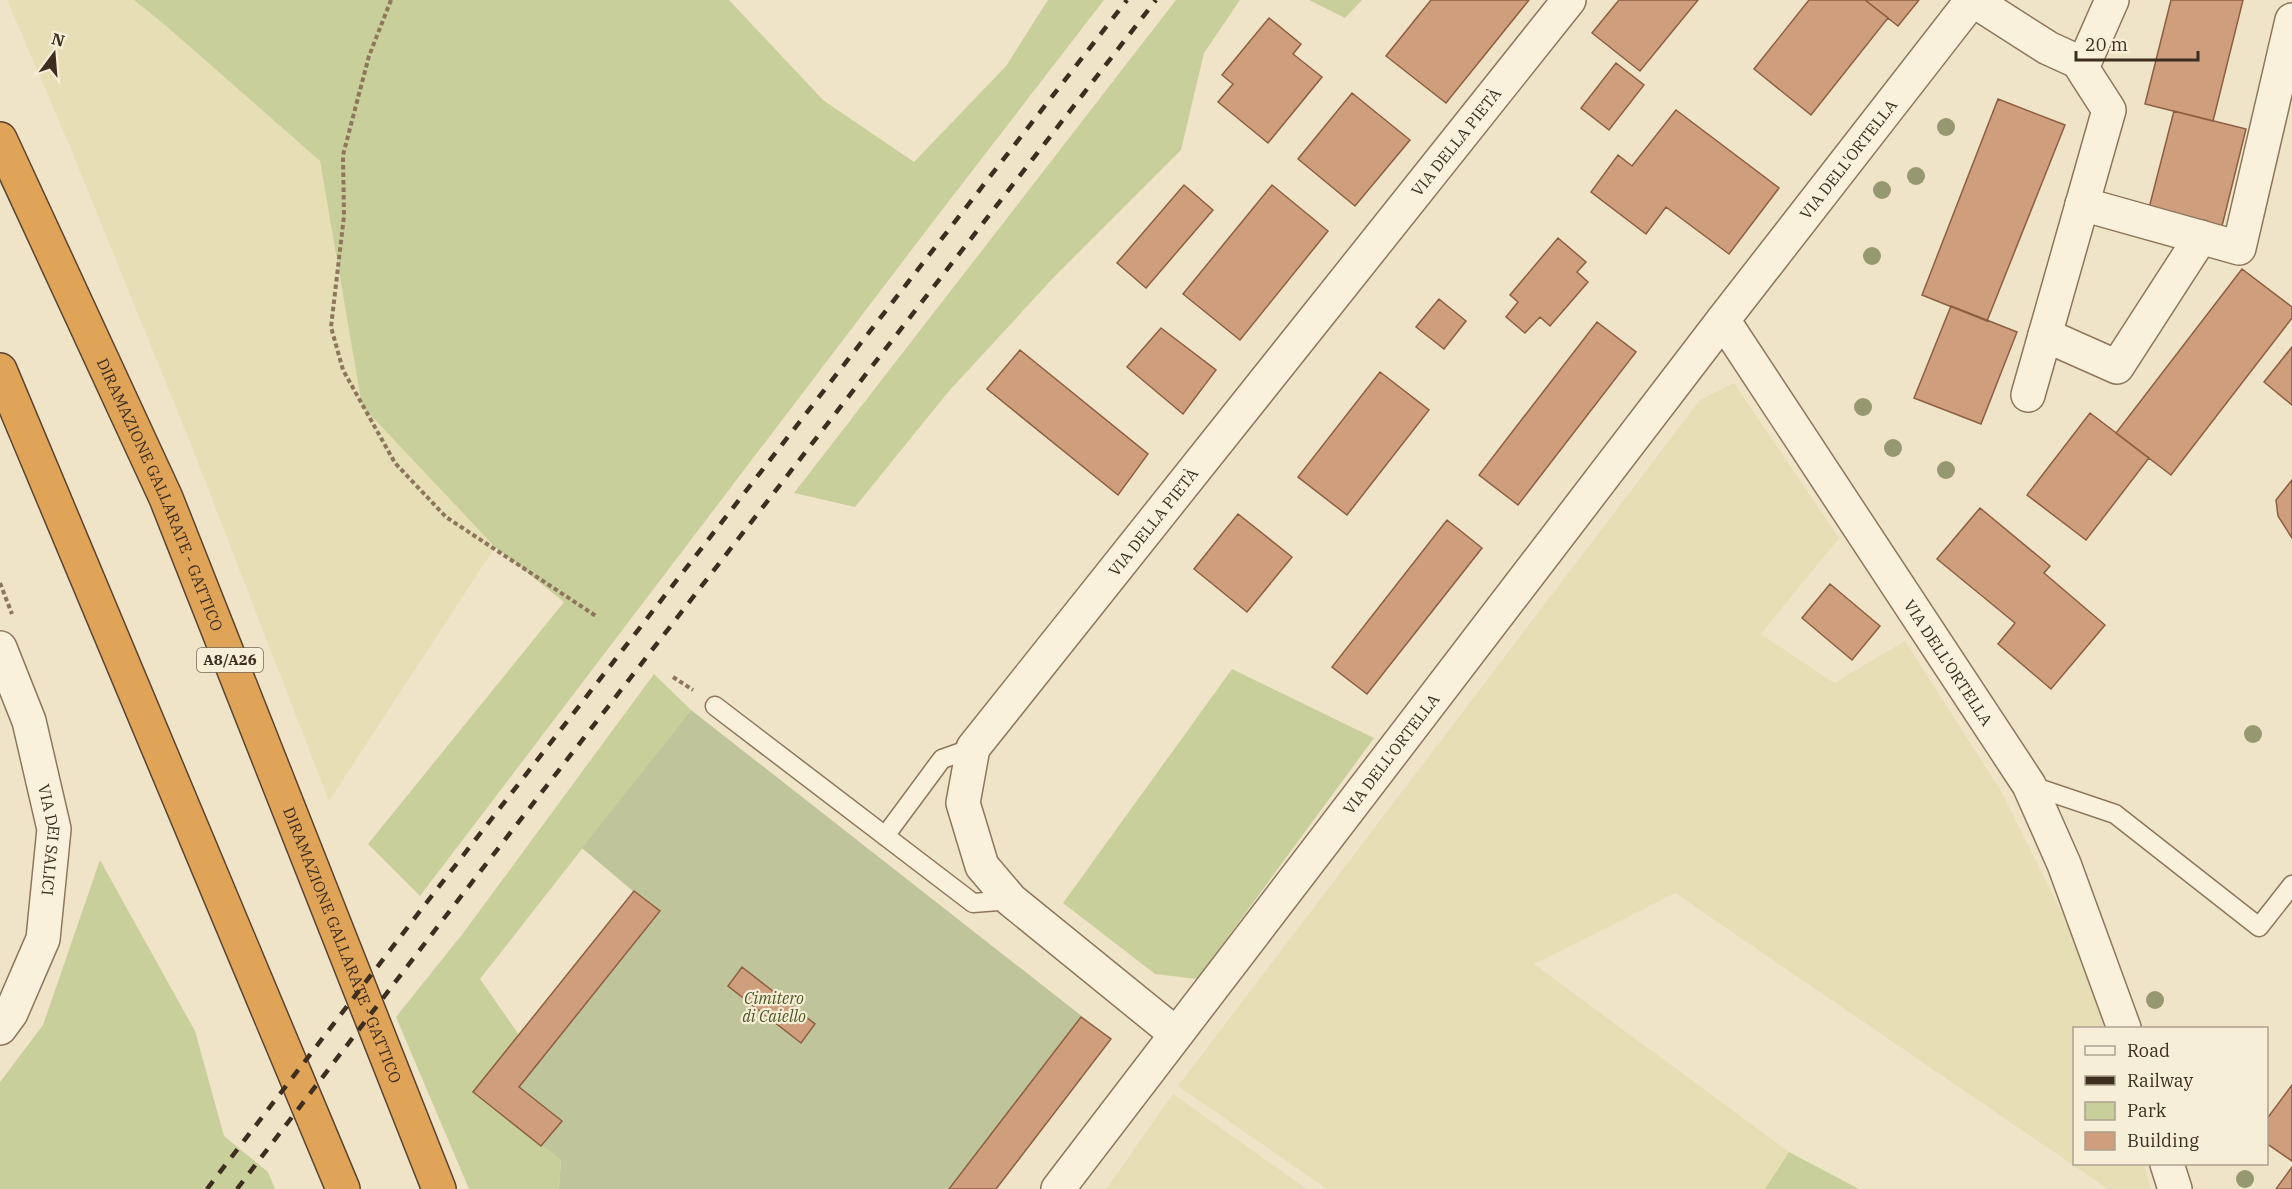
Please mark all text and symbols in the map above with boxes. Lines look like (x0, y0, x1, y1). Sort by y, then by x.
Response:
north arrow (24, 24, 84, 84)
scale bar (2076, 24, 2198, 62)
text: N (49, 28, 67, 51)
text: 20 m (2085, 33, 2128, 56)
street label: VIA DELLA PIETÀ (1407, 83, 1505, 200)
street label: VIA DELL'ORTELLA (1795, 95, 1901, 223)
street label: DIRAMAZIONE GALLARATE - GATTICO (93, 355, 228, 634)
street label: VIA DELLA PIETÀ (1104, 463, 1202, 580)
street label: VIA DELL'ORTELLA (1900, 596, 1997, 729)
road number: A8/A26 (197, 648, 263, 672)
street label: VIA DELL'ORTELLA (1338, 689, 1444, 818)
street label: VIA DEI SALICI (34, 782, 64, 897)
street label: DIRAMAZIONE GALLARATE - GATTICO (279, 804, 406, 1086)
park label: Cimitero di Caiello (742, 988, 806, 1026)
legend (2073, 1027, 2268, 1165)
text: Road (2127, 1039, 2170, 1062)
text: Railway (2127, 1069, 2193, 1092)
text: Park (2127, 1099, 2167, 1122)
text: Building (2127, 1129, 2199, 1152)

